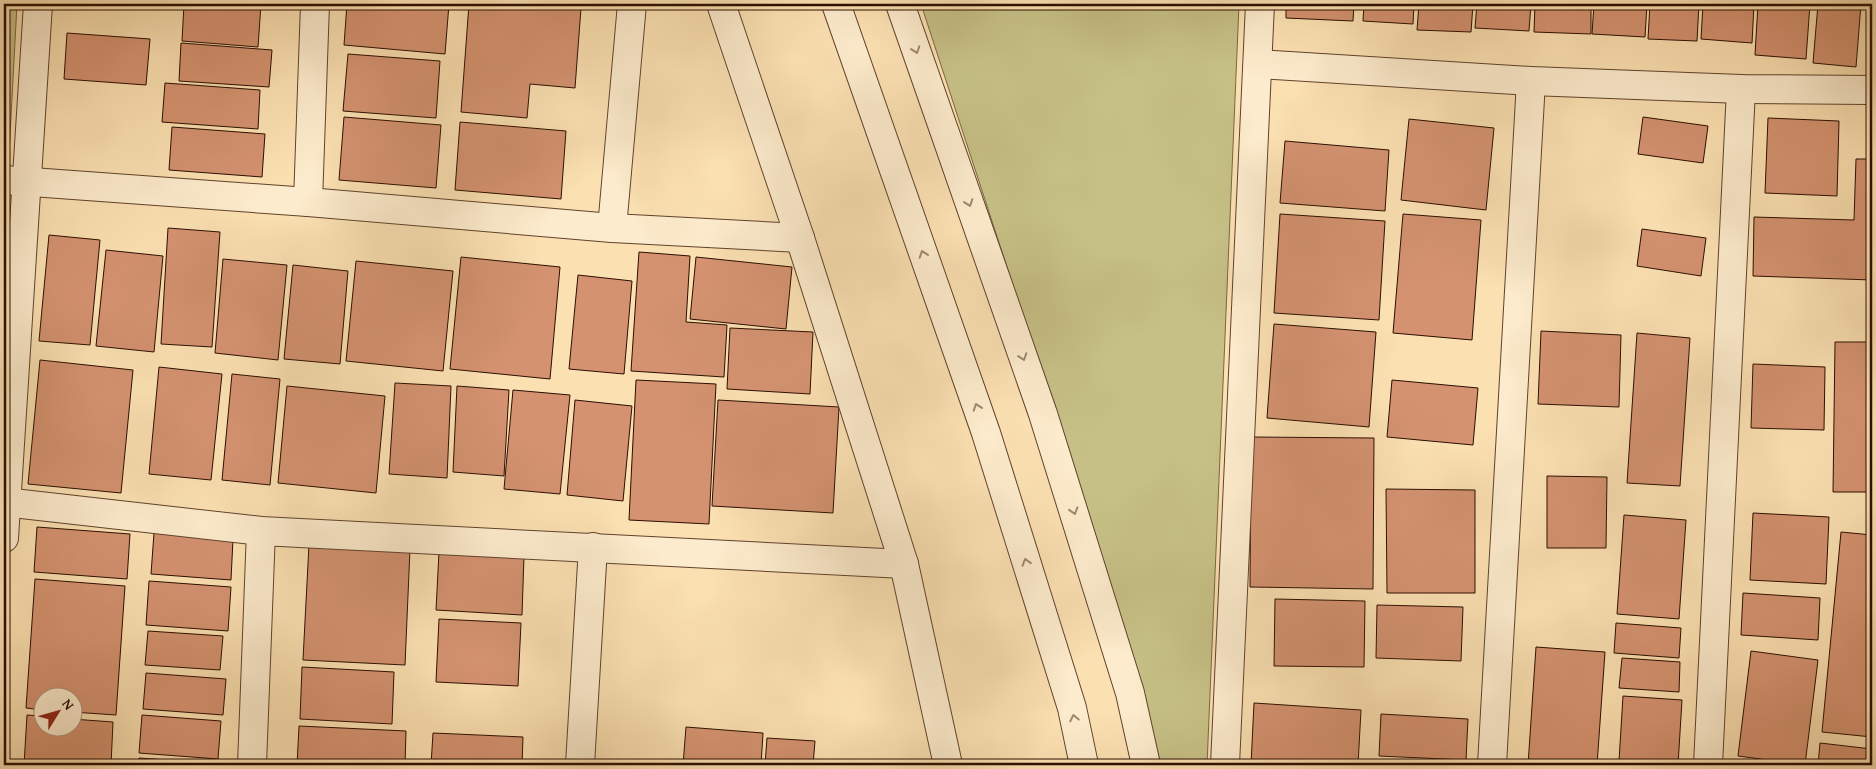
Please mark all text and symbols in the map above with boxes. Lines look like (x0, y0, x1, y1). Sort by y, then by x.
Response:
one-way arrow (910, 45, 920, 54)
one-way arrow (963, 199, 973, 207)
one-way arrow (919, 250, 929, 259)
one-way arrow (1017, 352, 1027, 360)
one-way arrow (973, 404, 983, 412)
one-way arrow (1068, 506, 1078, 515)
one-way arrow (1022, 559, 1032, 567)
north arrow (32, 686, 82, 736)
text: N (58, 694, 80, 714)
one-way arrow (1069, 713, 1079, 722)

